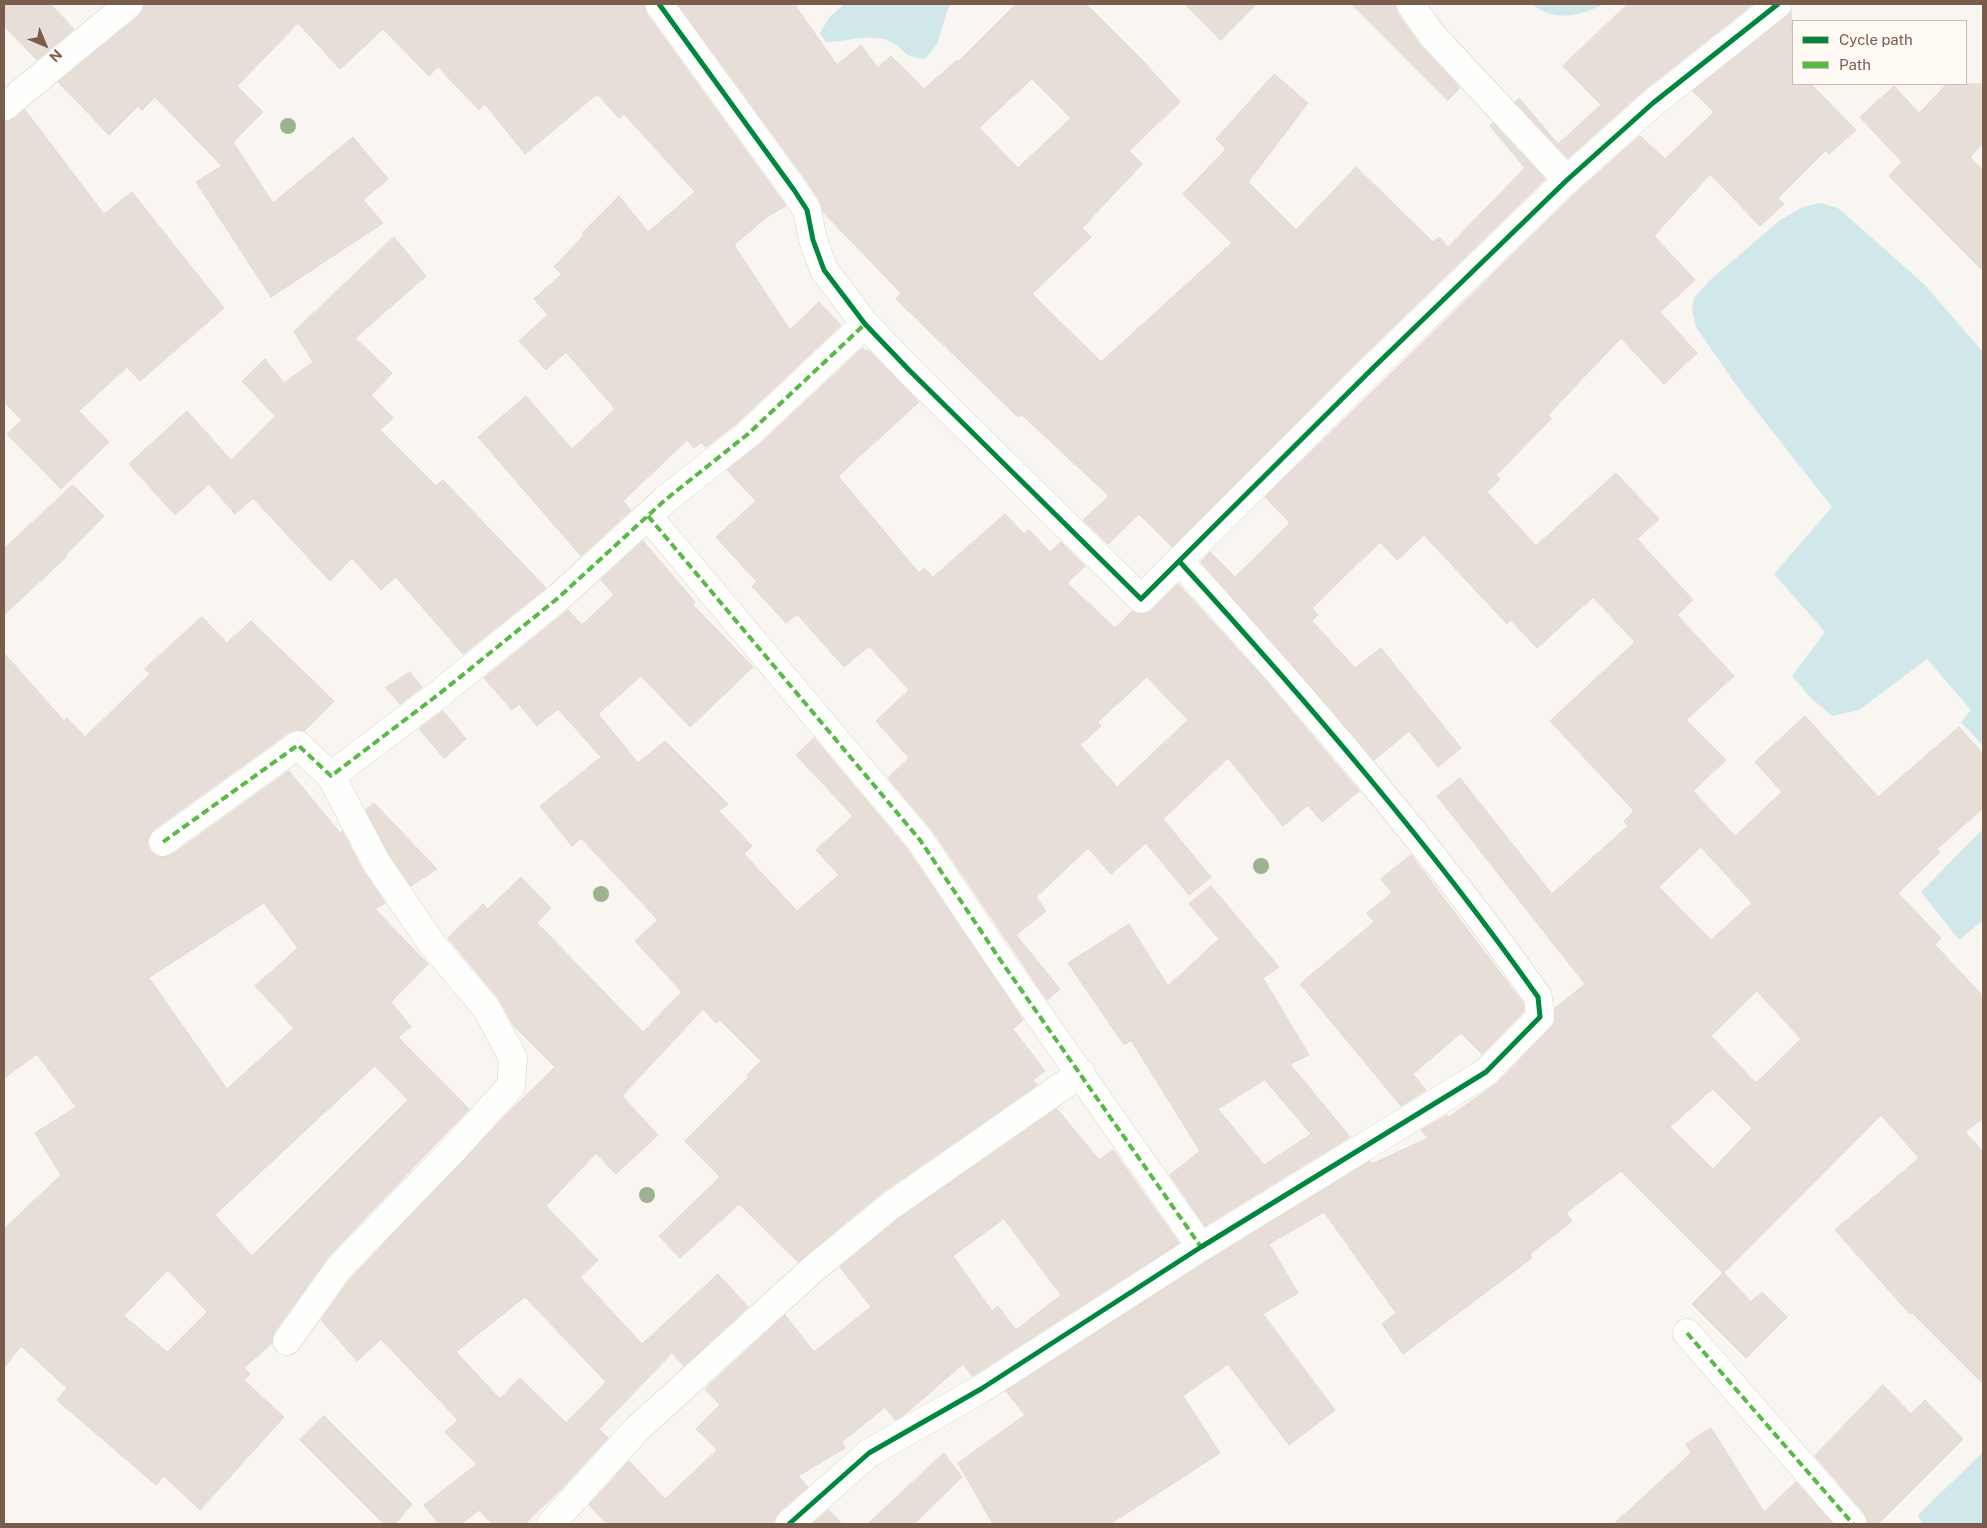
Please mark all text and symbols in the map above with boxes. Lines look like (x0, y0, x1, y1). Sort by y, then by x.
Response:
north arrow (20, 20, 70, 70)
legend (1792, 20, 1967, 85)
text: Cycle path (1839, 31, 1913, 48)
text: N (46, 46, 65, 65)
text: Path (1839, 56, 1871, 73)

